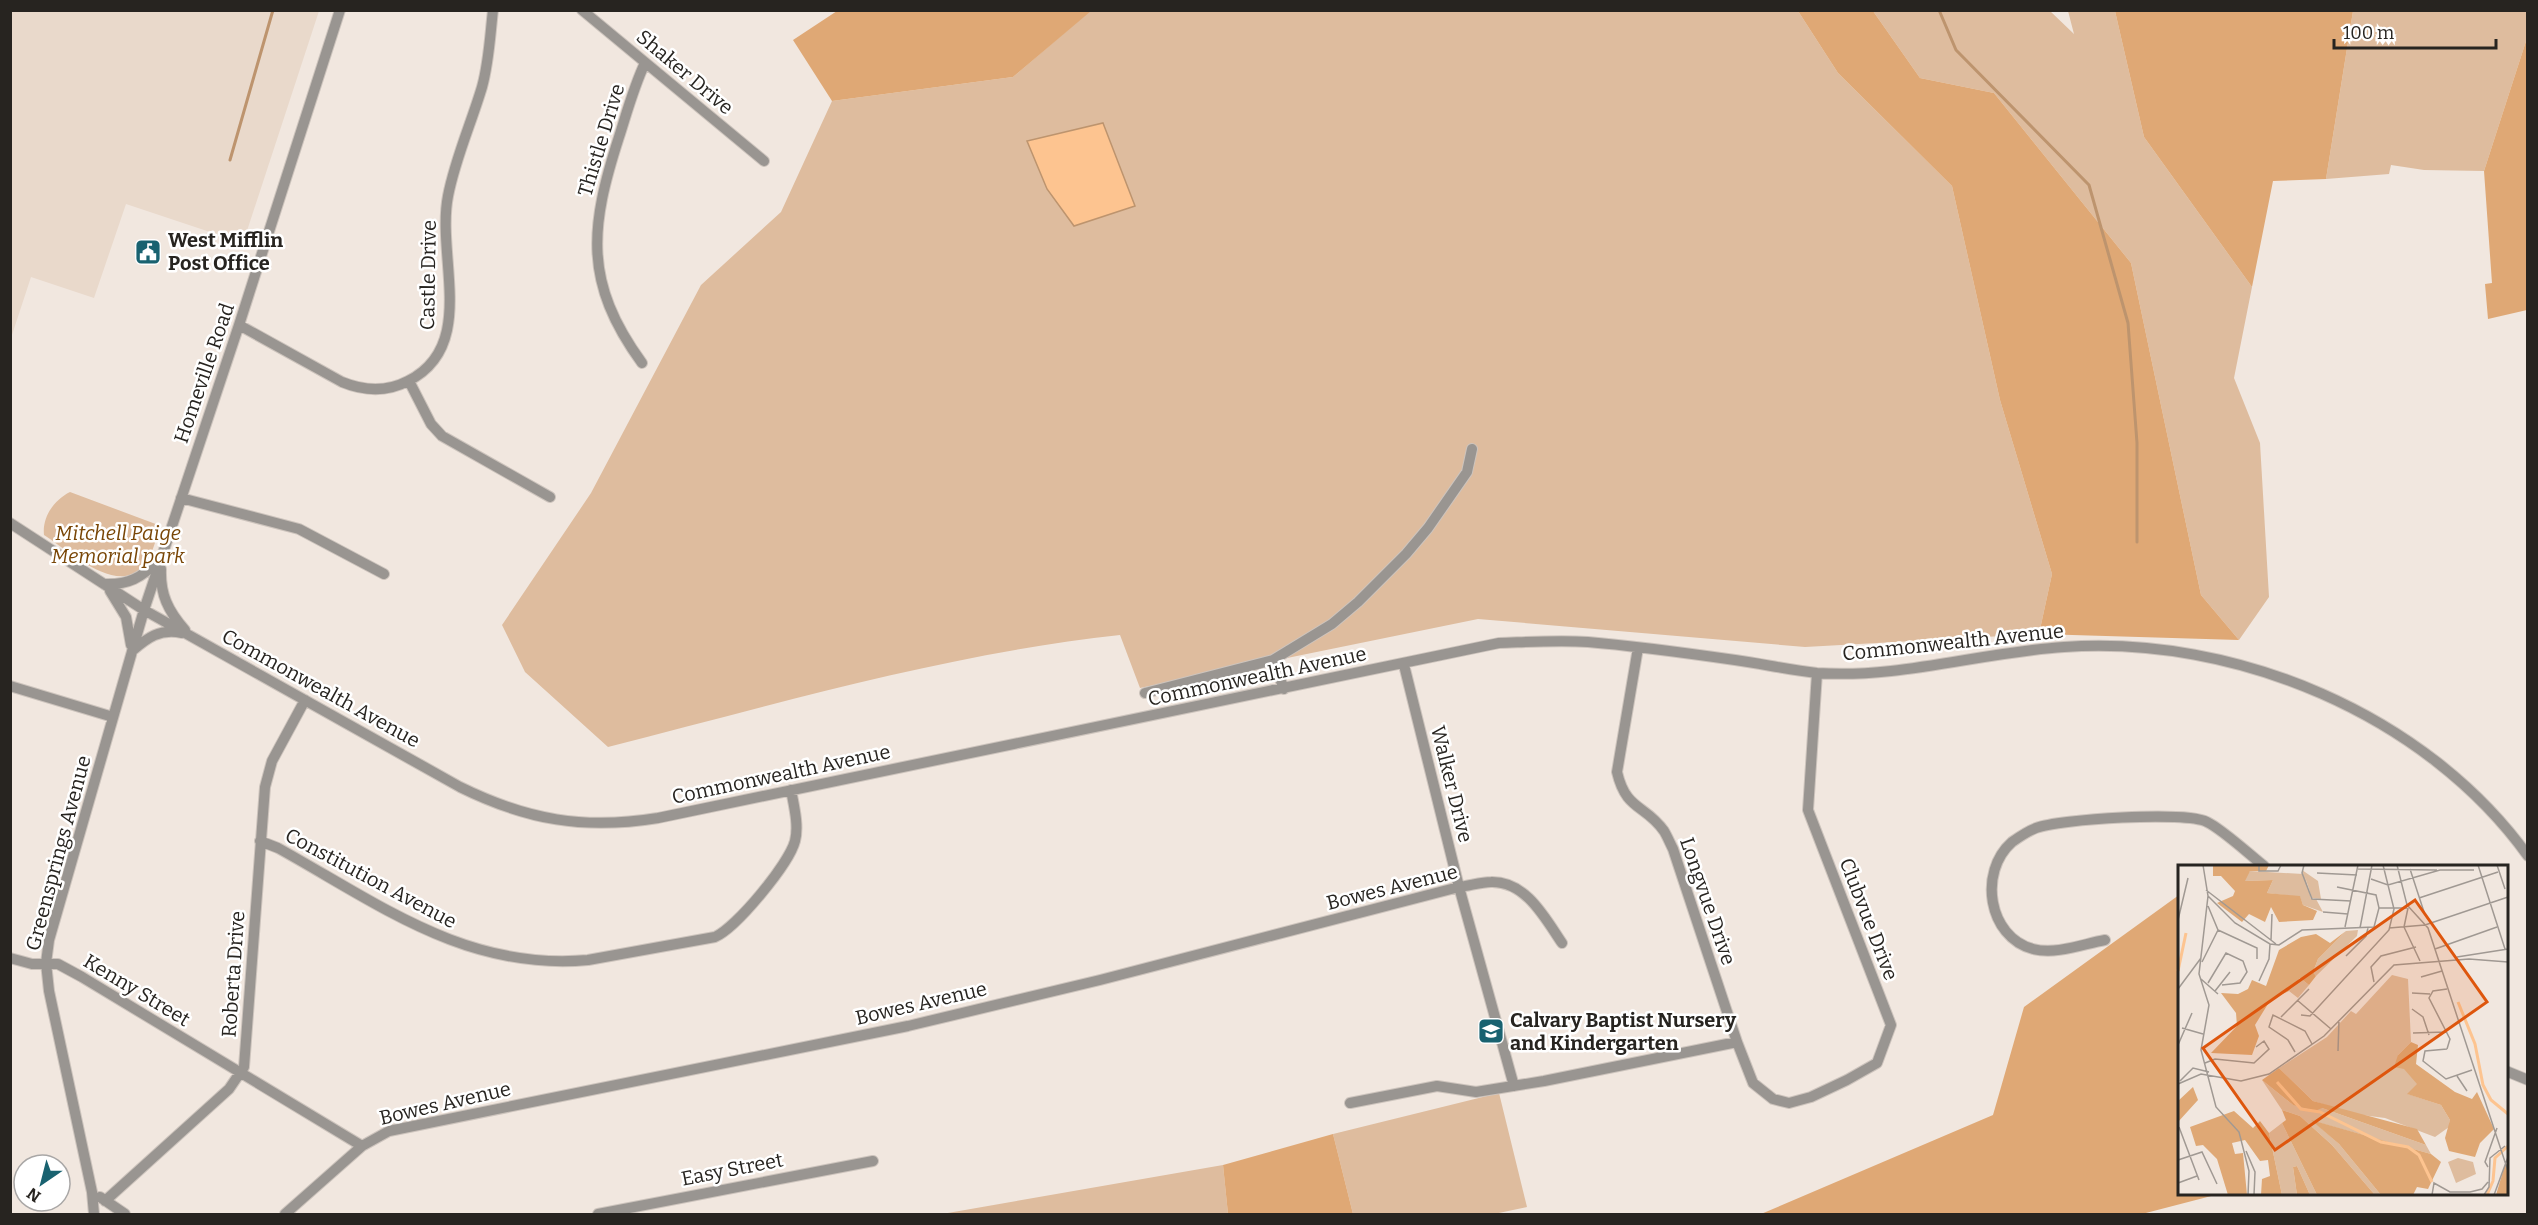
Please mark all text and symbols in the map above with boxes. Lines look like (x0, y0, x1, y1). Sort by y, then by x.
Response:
scale bar (2334, 12, 2496, 50)
text: 100 m (2343, 22, 2394, 44)
street label: Shaker Drive (632, 25, 738, 119)
street label: Thistle Drive (572, 81, 630, 199)
street label: Castle Drive (415, 220, 441, 330)
place label: West Mifflin Post Office (168, 228, 283, 275)
public building icon: West Mifflin Post Office (133, 237, 163, 267)
street label: Homeville Road (169, 300, 239, 446)
park label: Mitchell Paige Memorial park (51, 521, 185, 568)
street label: Commonwealth Avenue (1841, 618, 2065, 666)
street label: Commonwealth Avenue (218, 624, 424, 752)
street label: Commonwealth Avenue (1146, 641, 1368, 711)
street label: Walker Drive (1426, 723, 1478, 845)
street label: Commonwealth Avenue (670, 739, 892, 809)
street label: Greensprings Avenue (20, 753, 96, 953)
street label: Constitution Avenue (281, 823, 461, 933)
street label: Longvue Drive (1675, 834, 1741, 968)
street label: Clubvue Drive (1835, 855, 1903, 983)
street label: Bowes Avenue (1324, 859, 1460, 915)
inset map (2178, 865, 2508, 1195)
street label: Roberta Drive (217, 910, 249, 1038)
street label: Kenny Street (79, 949, 195, 1031)
street label: Bowes Avenue (853, 976, 989, 1030)
place label: Calvary Baptist Nursery and Kindergarten (1510, 1008, 1737, 1055)
school or university icon: Calvary Baptist Nursery and Kindergarten (1476, 1016, 1506, 1046)
street label: Bowes Avenue (377, 1076, 513, 1130)
street label: Easy Street (679, 1147, 785, 1191)
north arrow (12, 1153, 72, 1213)
text: N (23, 1184, 44, 1206)

